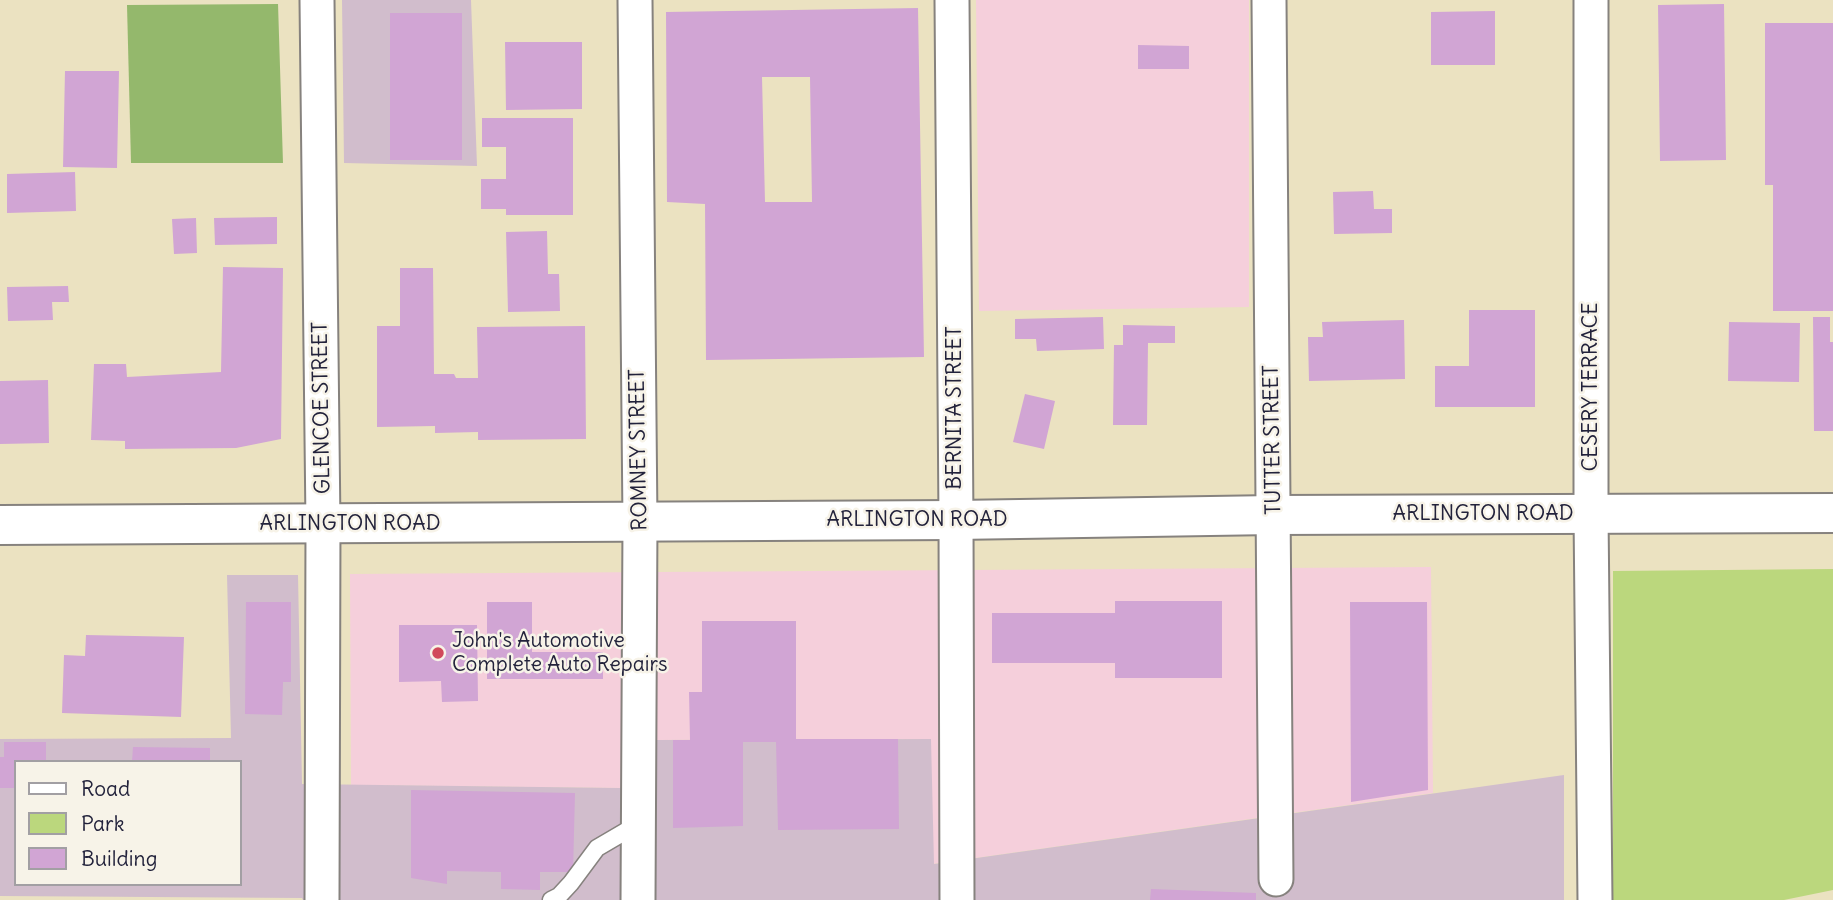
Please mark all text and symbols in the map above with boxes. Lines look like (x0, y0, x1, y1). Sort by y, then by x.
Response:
street label: CESERY TERRACE (1578, 302, 1604, 472)
street label: GLENCOE STREET (308, 322, 336, 494)
street label: BERNITA STREET (942, 326, 968, 490)
street label: TUTTER STREET (1259, 365, 1287, 515)
street label: ROMNEY STREET (625, 369, 653, 531)
street label: ARLINGTON ROAD (1392, 501, 1574, 527)
street label: ARLINGTON ROAD (826, 507, 1008, 533)
street label: ARLINGTON ROAD (259, 511, 441, 537)
place label: John's Automotive Complete Auto Repairs (452, 628, 668, 678)
marker: John's Automotive Complete Auto Repairs (430, 645, 446, 661)
legend (14, 760, 242, 886)
text: Road (81, 775, 130, 802)
text: Park (81, 810, 124, 837)
text: Building (81, 845, 157, 872)

